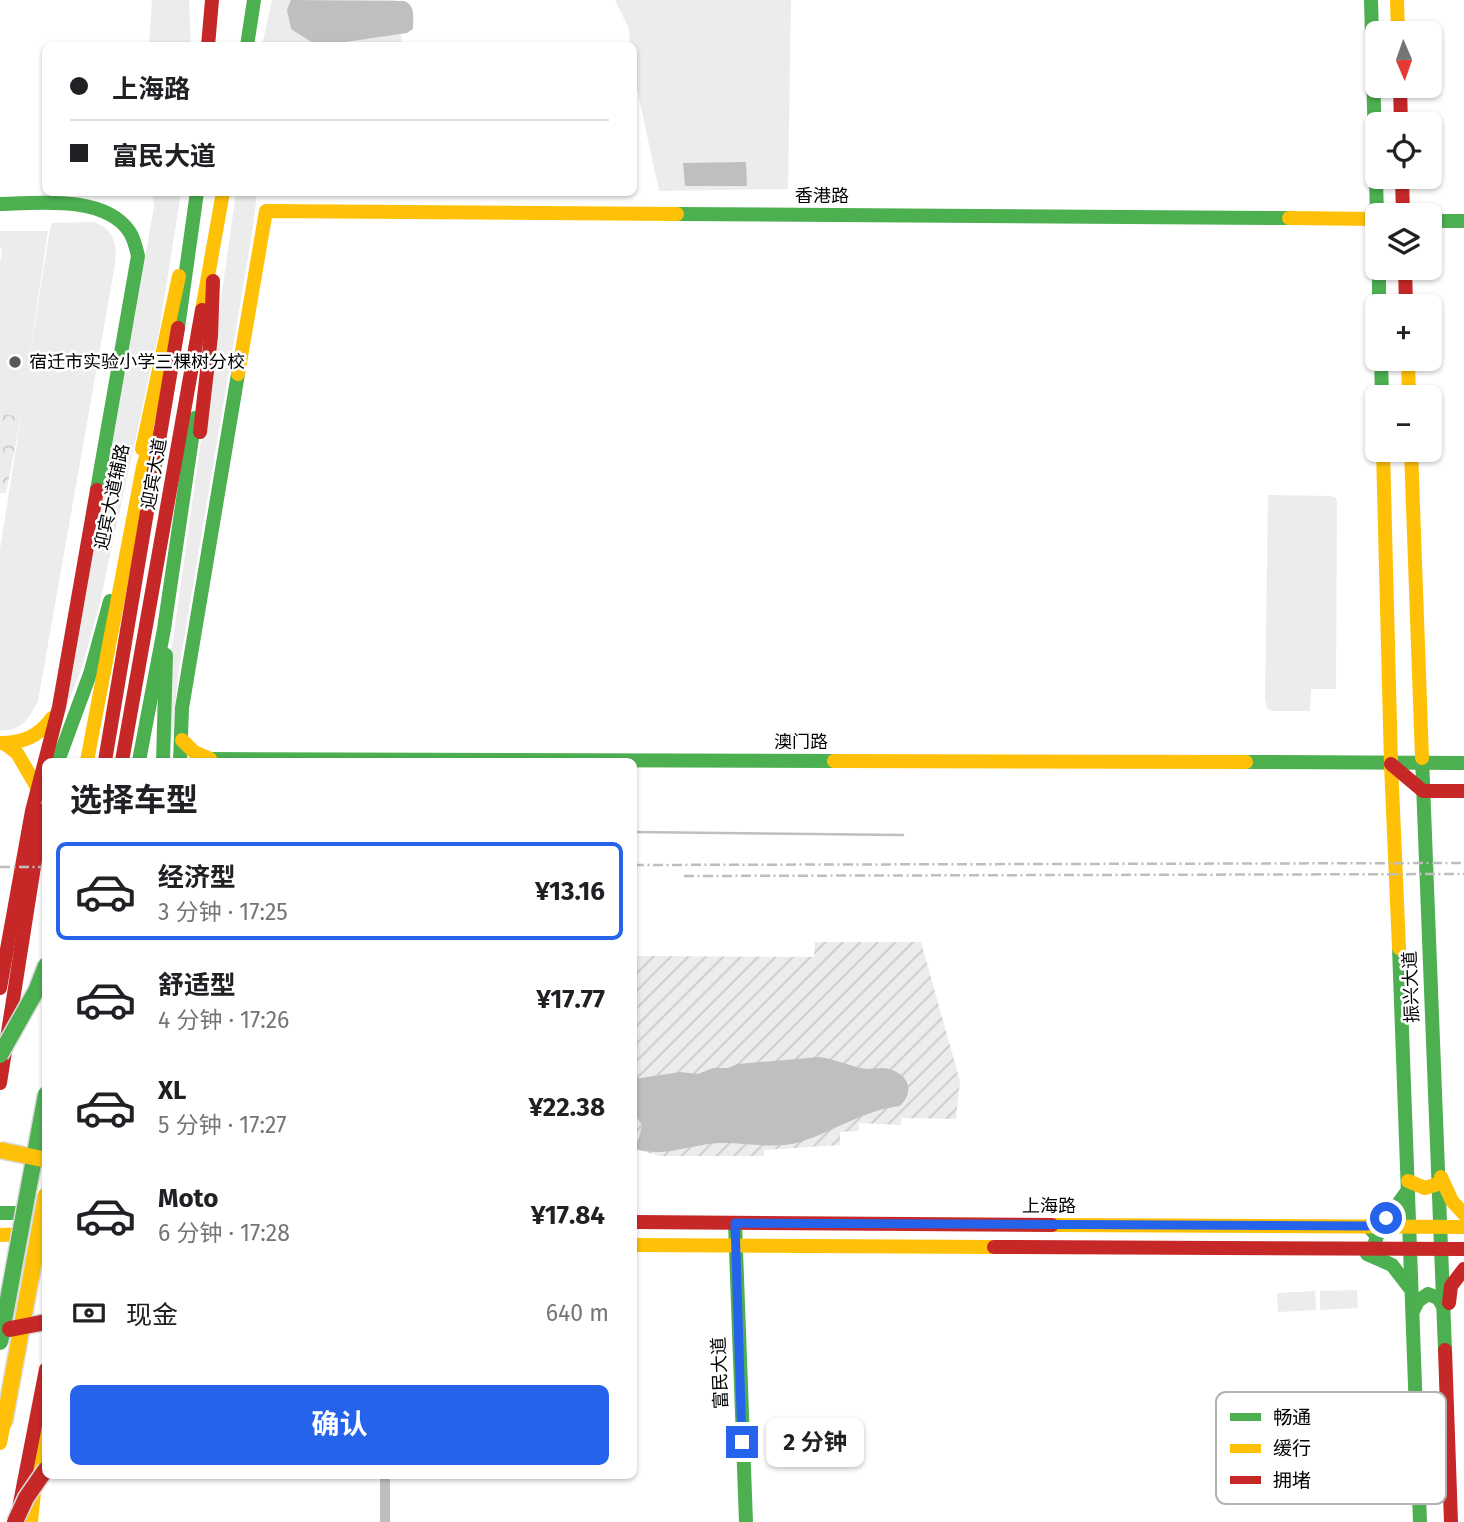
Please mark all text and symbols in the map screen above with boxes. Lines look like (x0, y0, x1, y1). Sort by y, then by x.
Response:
north arrow (1365, 21, 1442, 98)
map controls (1365, 21, 1442, 462)
text: 上海路 (112, 74, 190, 105)
button: locate (1365, 112, 1442, 189)
text: 富民大道 (112, 141, 216, 172)
street label: 香港路 (795, 185, 849, 207)
button: layers (1365, 203, 1442, 280)
button: + (1365, 294, 1442, 371)
place label: 宿迁市实验小学三棵树分校 (29, 351, 245, 373)
marker: 宿迁市实验小学三棵树分校 (7, 354, 23, 370)
button: − (1365, 385, 1442, 462)
street label: 迎宾大道 (137, 437, 171, 511)
street label: 迎宾大道辅路 (90, 442, 134, 552)
street label: 澳门路 (774, 731, 828, 753)
text: 选择车型 (70, 781, 198, 819)
icon: car (74, 860, 137, 923)
text: 经济型 (158, 862, 236, 893)
text: ¥13.16 (535, 876, 605, 907)
text: 3 分钟 · 17:25 (158, 898, 288, 926)
street label: 振兴大道 (1399, 951, 1423, 1023)
icon: car (74, 968, 137, 1031)
text: 舒适型 (158, 970, 236, 1001)
text: ¥17.77 (536, 984, 605, 1015)
text: 4 分钟 · 17:26 (158, 1006, 289, 1034)
text: XL (158, 1075, 186, 1106)
icon: car (74, 1076, 137, 1139)
text: ¥22.38 (528, 1092, 605, 1123)
text: 5 分钟 · 17:27 (158, 1111, 286, 1139)
text: Moto (158, 1183, 218, 1214)
icon: car (74, 1184, 137, 1247)
street label: 上海路 (1022, 1195, 1076, 1217)
text: ¥17.84 (531, 1200, 605, 1231)
route start (1370, 1202, 1402, 1234)
text: 6 分钟 · 17:28 (158, 1219, 290, 1247)
icon: cash (70, 1294, 108, 1332)
text: 640 m (546, 1299, 609, 1327)
text: 现金 (126, 1300, 178, 1331)
street label: 富民大道 (708, 1337, 732, 1409)
button: 确认 (70, 1385, 609, 1465)
legend (1216, 1392, 1446, 1504)
text: 畅通 (1273, 1406, 1311, 1429)
callout: 2 分钟 (766, 1418, 864, 1466)
route end (726, 1426, 758, 1458)
text: 2 分钟 (783, 1428, 847, 1456)
text: 缓行 (1273, 1437, 1311, 1460)
text: 拥堵 (1273, 1469, 1311, 1492)

